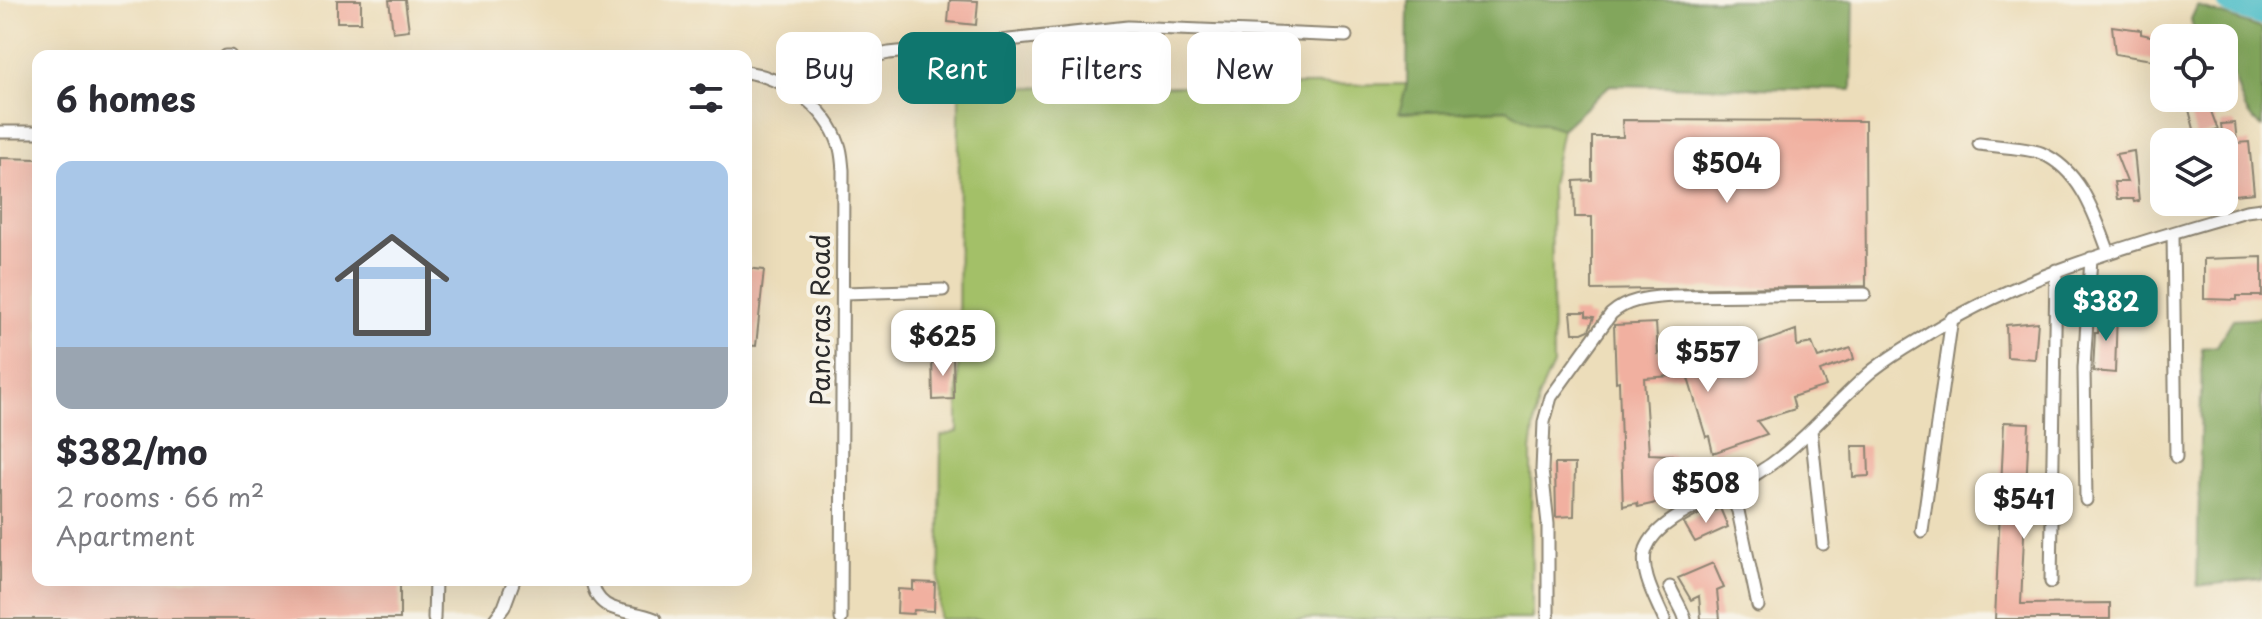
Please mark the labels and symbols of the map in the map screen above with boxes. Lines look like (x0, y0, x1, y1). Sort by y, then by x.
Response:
pin: $504 (1680, 137, 1774, 205)
street label: Pancras Road (800, 234, 839, 406)
pin: $382 (2059, 275, 2153, 343)
pin: $625 (896, 310, 990, 378)
pin: $557 (1661, 326, 1755, 394)
pin: $508 (1659, 457, 1753, 525)
pin: $541 (1977, 473, 2071, 541)

